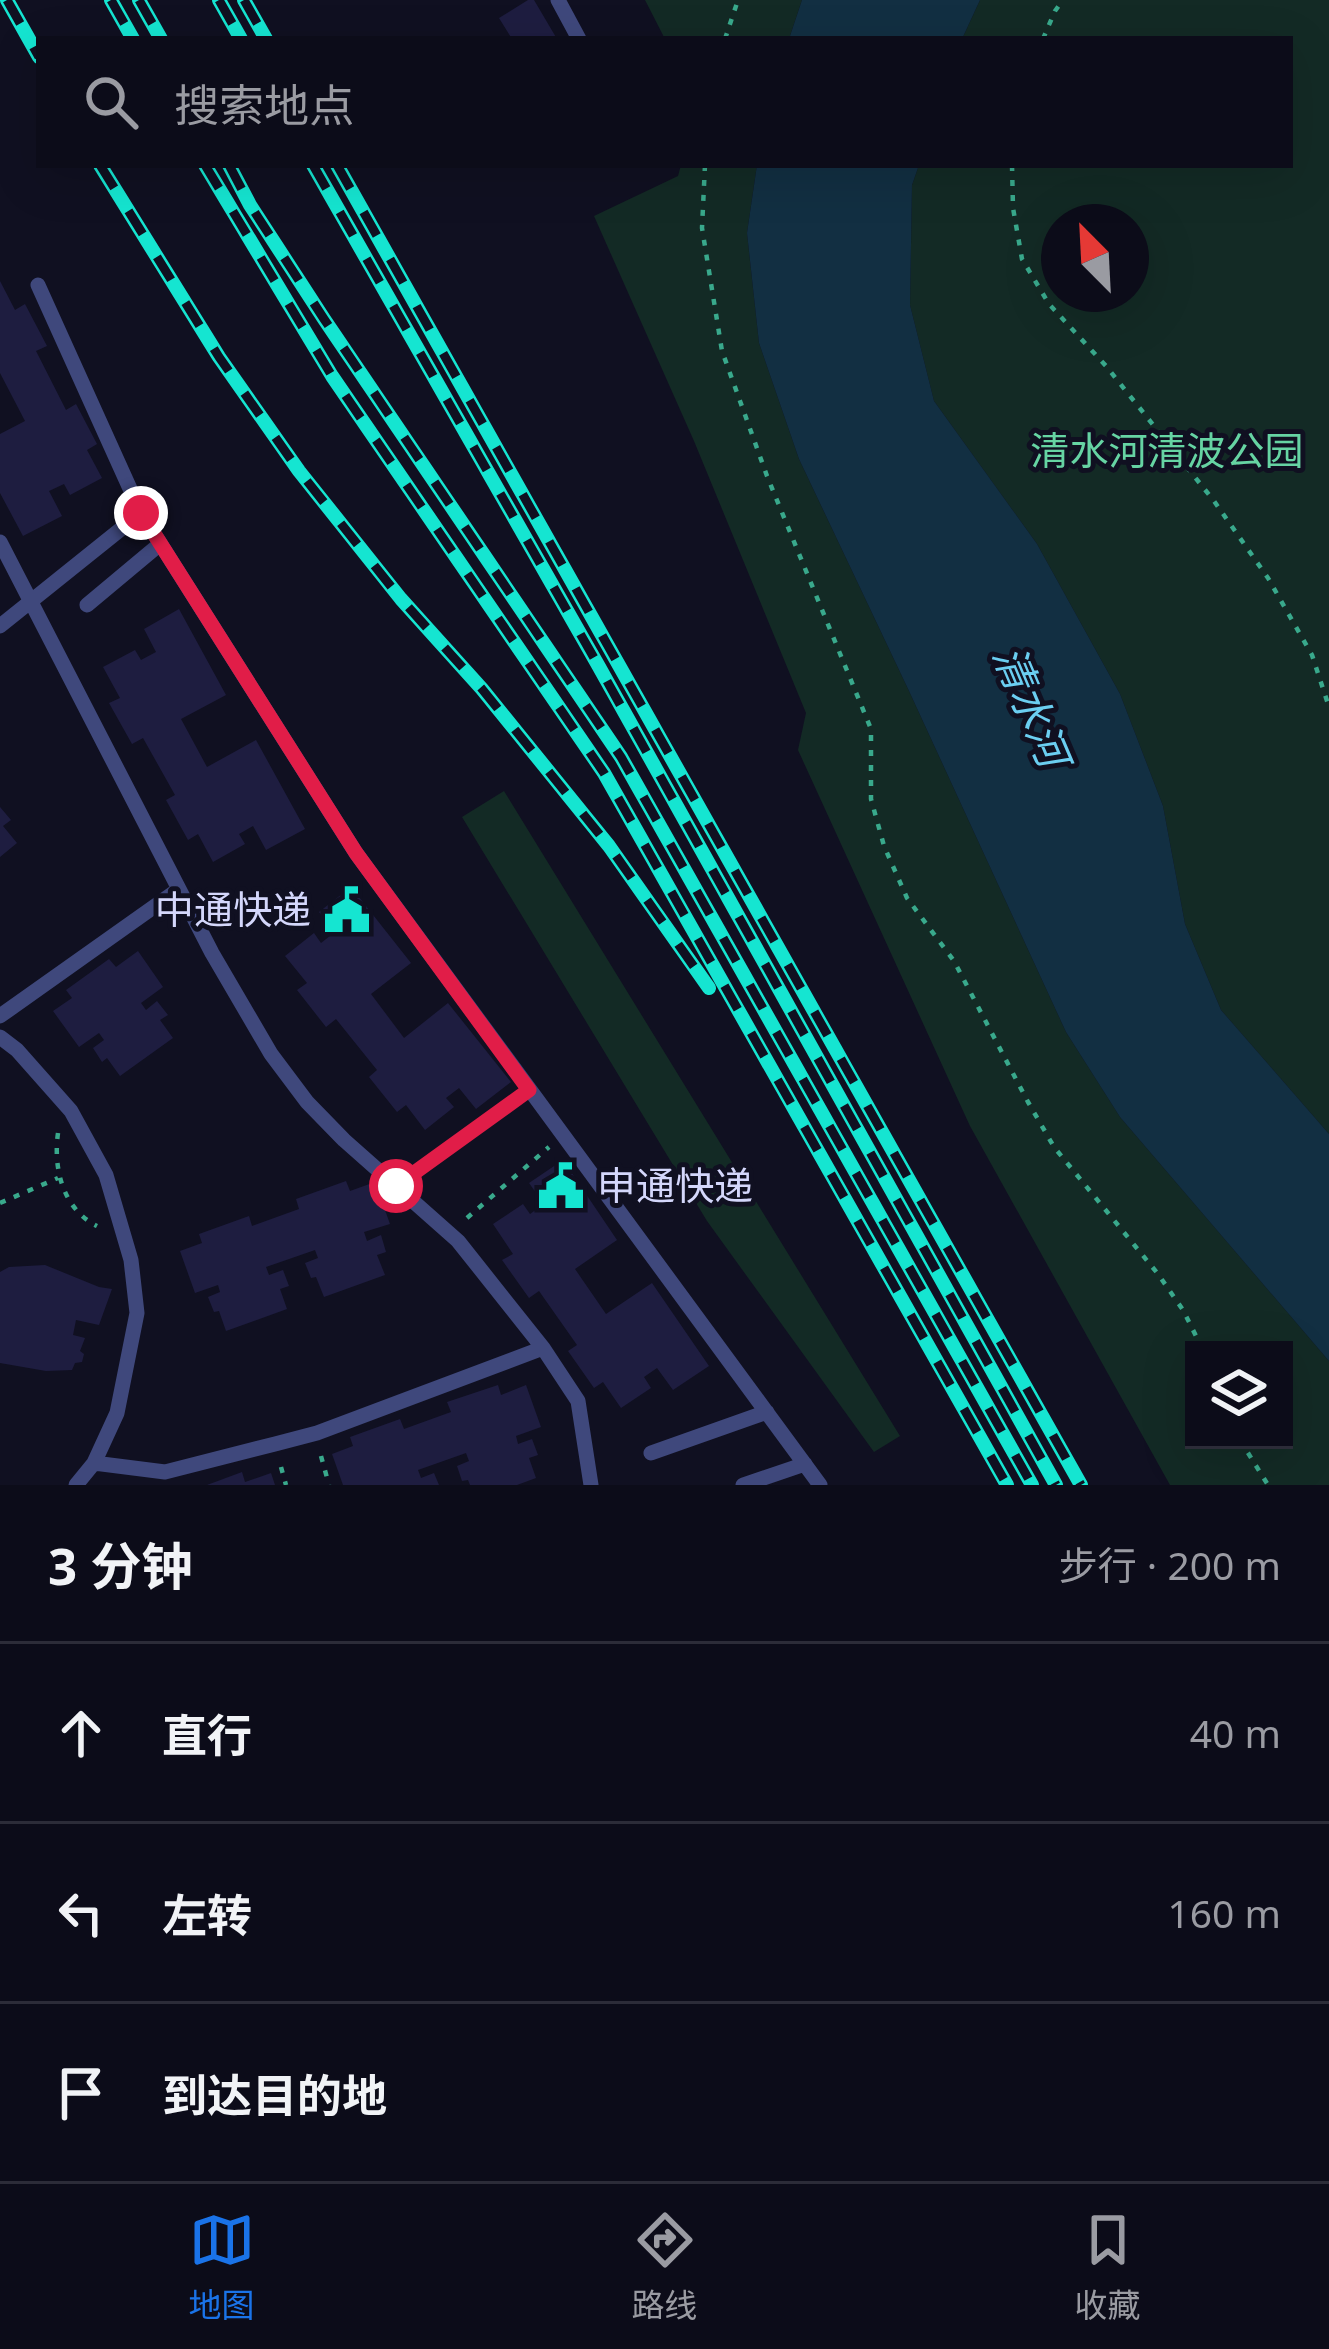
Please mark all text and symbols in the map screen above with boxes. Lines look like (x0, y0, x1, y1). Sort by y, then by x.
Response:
search box (36, 36, 1293, 168)
icon: search (78, 69, 144, 135)
text: 搜索地点 (174, 74, 354, 135)
north arrow (1041, 204, 1149, 312)
park label: 清水河清波公园 (1030, 423, 1304, 476)
route end (114, 486, 168, 540)
water label: 清水河 (982, 636, 1086, 781)
place label: 中通快递 (155, 882, 311, 935)
public building icon: 中通快递 (322, 885, 372, 935)
place label: 申通快递 (597, 1158, 753, 1211)
route start (369, 1159, 423, 1213)
public building icon: 申通快递 (536, 1161, 586, 1211)
map controls (1185, 1341, 1293, 1449)
button: layers (1185, 1341, 1293, 1449)
text: 3 分钟 (48, 1530, 192, 1600)
text: 步行 · 200 m (1059, 1538, 1281, 1591)
icon: ahead (48, 1700, 114, 1766)
text: 直行 (162, 1704, 252, 1765)
text: 40 m (1190, 1706, 1281, 1759)
icon: left (48, 1880, 114, 1946)
text: 左转 (162, 1884, 252, 1945)
text: 160 m (1167, 1886, 1281, 1939)
icon: arrive (48, 2060, 114, 2126)
text: 到达目的地 (162, 2064, 387, 2125)
tab: 地图 (189, 2207, 255, 2327)
tab: 路线 (632, 2207, 698, 2327)
tab: 收藏 (1075, 2207, 1141, 2327)

